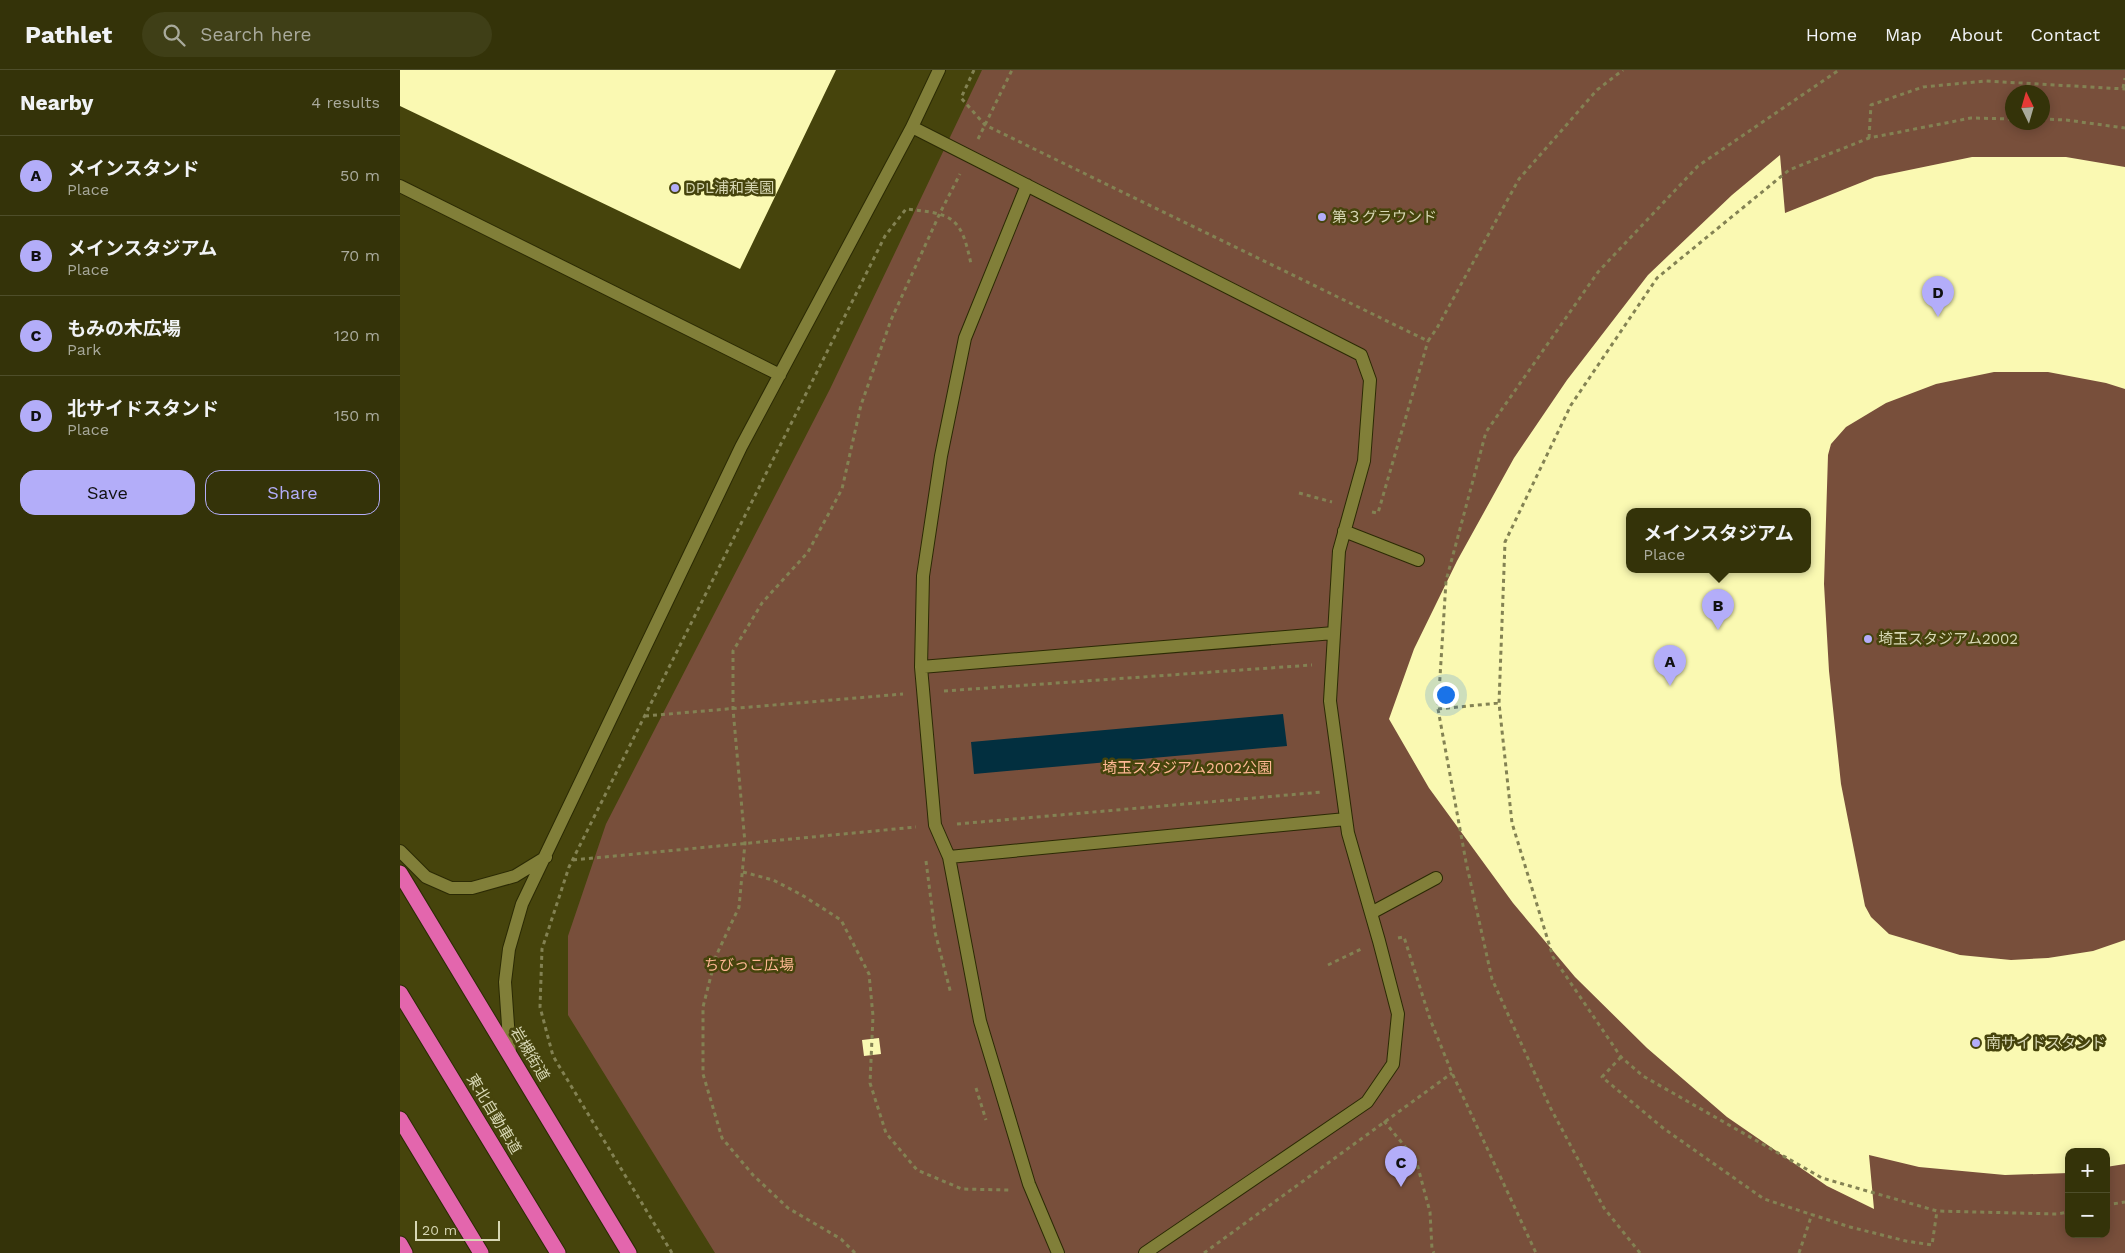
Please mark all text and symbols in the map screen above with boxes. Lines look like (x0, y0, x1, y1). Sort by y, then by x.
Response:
search box (142, 12, 492, 57)
text: Pathlet (25, 21, 112, 49)
icon: search (160, 21, 188, 49)
text: Search here (200, 23, 312, 46)
text: Home (1806, 24, 1857, 45)
text: Map (1885, 24, 1922, 45)
text: About (1950, 24, 2002, 45)
text: Contact (2030, 24, 2100, 45)
north arrow (2005, 85, 2050, 130)
text: Nearby (20, 90, 93, 115)
text: 4 results (311, 93, 380, 112)
text: メインスタンド (67, 157, 200, 180)
text: A (31, 166, 41, 185)
text: 50 m (340, 166, 380, 185)
place label: DPL浦和美園 (685, 179, 774, 197)
text: Place (67, 180, 109, 199)
marker: DPL浦和美園 (669, 182, 681, 194)
place label: 第３グラウンド (1332, 208, 1437, 226)
marker: 第３グラウンド (1316, 211, 1328, 223)
text: メインスタジアム (67, 237, 217, 260)
text: B (31, 246, 41, 265)
text: 70 m (341, 246, 380, 265)
text: Place (67, 260, 109, 279)
pin: D (1922, 276, 1954, 317)
text: もみの木広場 (67, 317, 181, 340)
text: C (31, 326, 41, 345)
text: 120 m (334, 326, 380, 345)
text: Park (67, 340, 101, 359)
text: 北サイドスタンド (67, 397, 219, 420)
text: D (30, 406, 42, 425)
text: 150 m (334, 406, 380, 425)
text: Place (67, 420, 109, 439)
button: Save (20, 470, 195, 515)
button: Share (205, 470, 380, 515)
popup (1626, 508, 1811, 573)
text: メインスタジアム (1643, 522, 1794, 545)
text: Place (1643, 545, 1685, 564)
pin: B (1702, 589, 1734, 630)
place label: 埼玉スタジアム2002 (1878, 630, 2018, 648)
marker: 埼玉スタジアム2002 (1862, 633, 1874, 645)
pin: A (1654, 645, 1686, 686)
your location (1433, 682, 1459, 708)
park label: 埼玉スタジアム2002公園 (1102, 759, 1272, 777)
park label: ちびっこ広場 (704, 956, 794, 974)
street label: 岩槻街道 (507, 1024, 553, 1084)
place label: 南サイドスタンド (1986, 1034, 2106, 1052)
marker: 南サイドスタンド (1970, 1037, 1982, 1049)
street label: 東北自動車道 (463, 1071, 525, 1157)
pin: C (1385, 1146, 1417, 1187)
map controls (2065, 1148, 2110, 1238)
button: + (2065, 1148, 2110, 1193)
button: − (2065, 1193, 2110, 1238)
scale bar (415, 1218, 500, 1241)
text: 20 m (422, 1222, 457, 1238)

